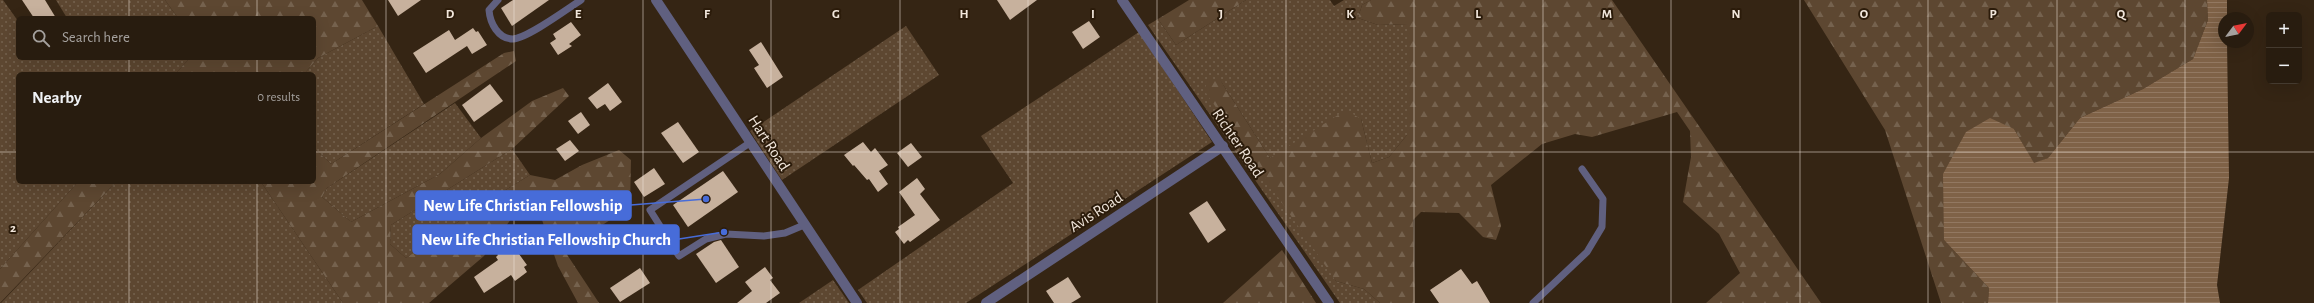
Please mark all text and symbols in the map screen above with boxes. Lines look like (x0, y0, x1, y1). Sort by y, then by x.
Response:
text: D (446, 8, 455, 21)
text: E (575, 8, 582, 21)
text: F (704, 8, 711, 21)
text: G (832, 8, 840, 21)
text: H (959, 8, 969, 21)
text: I (1091, 8, 1095, 21)
text: J (1219, 8, 1223, 21)
text: K (1346, 8, 1354, 21)
text: L (1475, 8, 1481, 21)
text: M (1602, 8, 1612, 21)
text: N (1731, 8, 1741, 21)
text: O (1860, 8, 1869, 21)
text: P (1989, 8, 1997, 21)
text: Q (2117, 8, 2127, 21)
north arrow (2218, 12, 2254, 48)
map controls (2266, 12, 2302, 84)
button: + (2266, 12, 2302, 48)
search box (16, 16, 316, 60)
icon: search (30, 27, 52, 49)
text: Search here (62, 30, 130, 45)
button: − (2266, 48, 2302, 84)
text: Nearby (32, 89, 82, 106)
text: 0 results (257, 91, 300, 104)
street label: Richter Road (1209, 106, 1267, 180)
street label: Hart Road (745, 112, 793, 174)
street label: Avis Road (1066, 189, 1126, 235)
callout: New Life Christian Fellowship (416, 191, 631, 220)
text: New Life Christian Fellowship (423, 197, 623, 214)
text: 2 (10, 222, 16, 235)
callout: New Life Christian Fellowship Church (413, 225, 679, 254)
text: New Life Christian Fellowship Church (421, 231, 671, 248)

